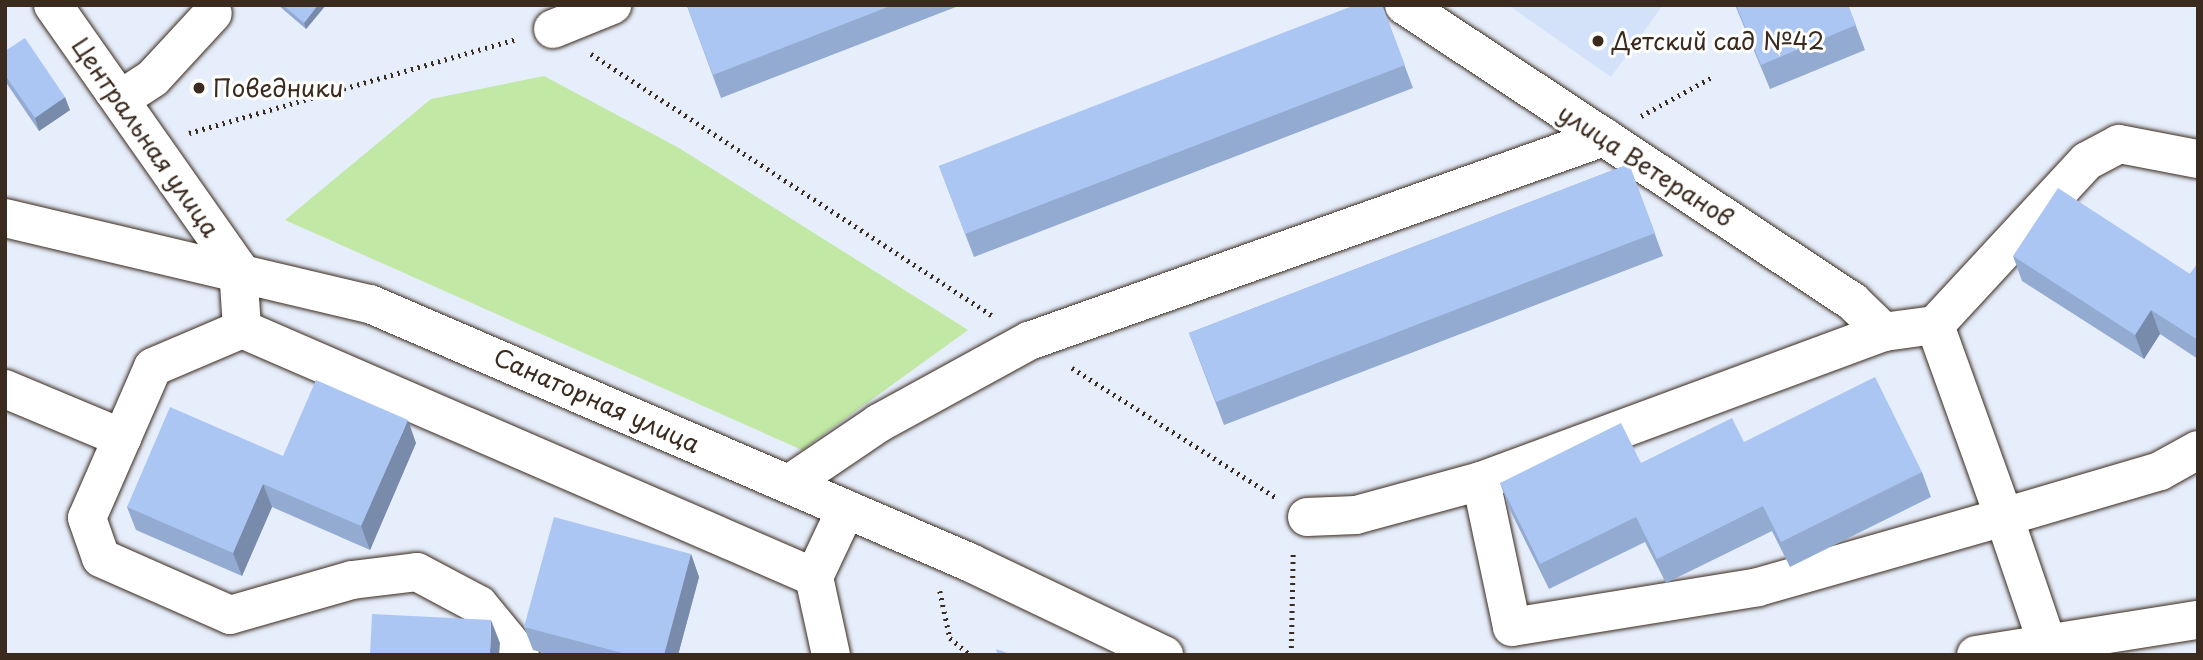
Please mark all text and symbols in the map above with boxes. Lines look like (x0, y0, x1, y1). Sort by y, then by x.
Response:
place label: Детский сад №42 (1612, 27, 1826, 55)
street label: Центральная улица (66, 32, 226, 242)
marker: Детский сад №42 (1590, 33, 1606, 49)
place label: Поведники (213, 74, 344, 102)
marker: Поведники (191, 80, 207, 96)
street label: улица Ветеранов (1553, 97, 1739, 233)
street label: Санаторная улица (489, 341, 705, 459)

